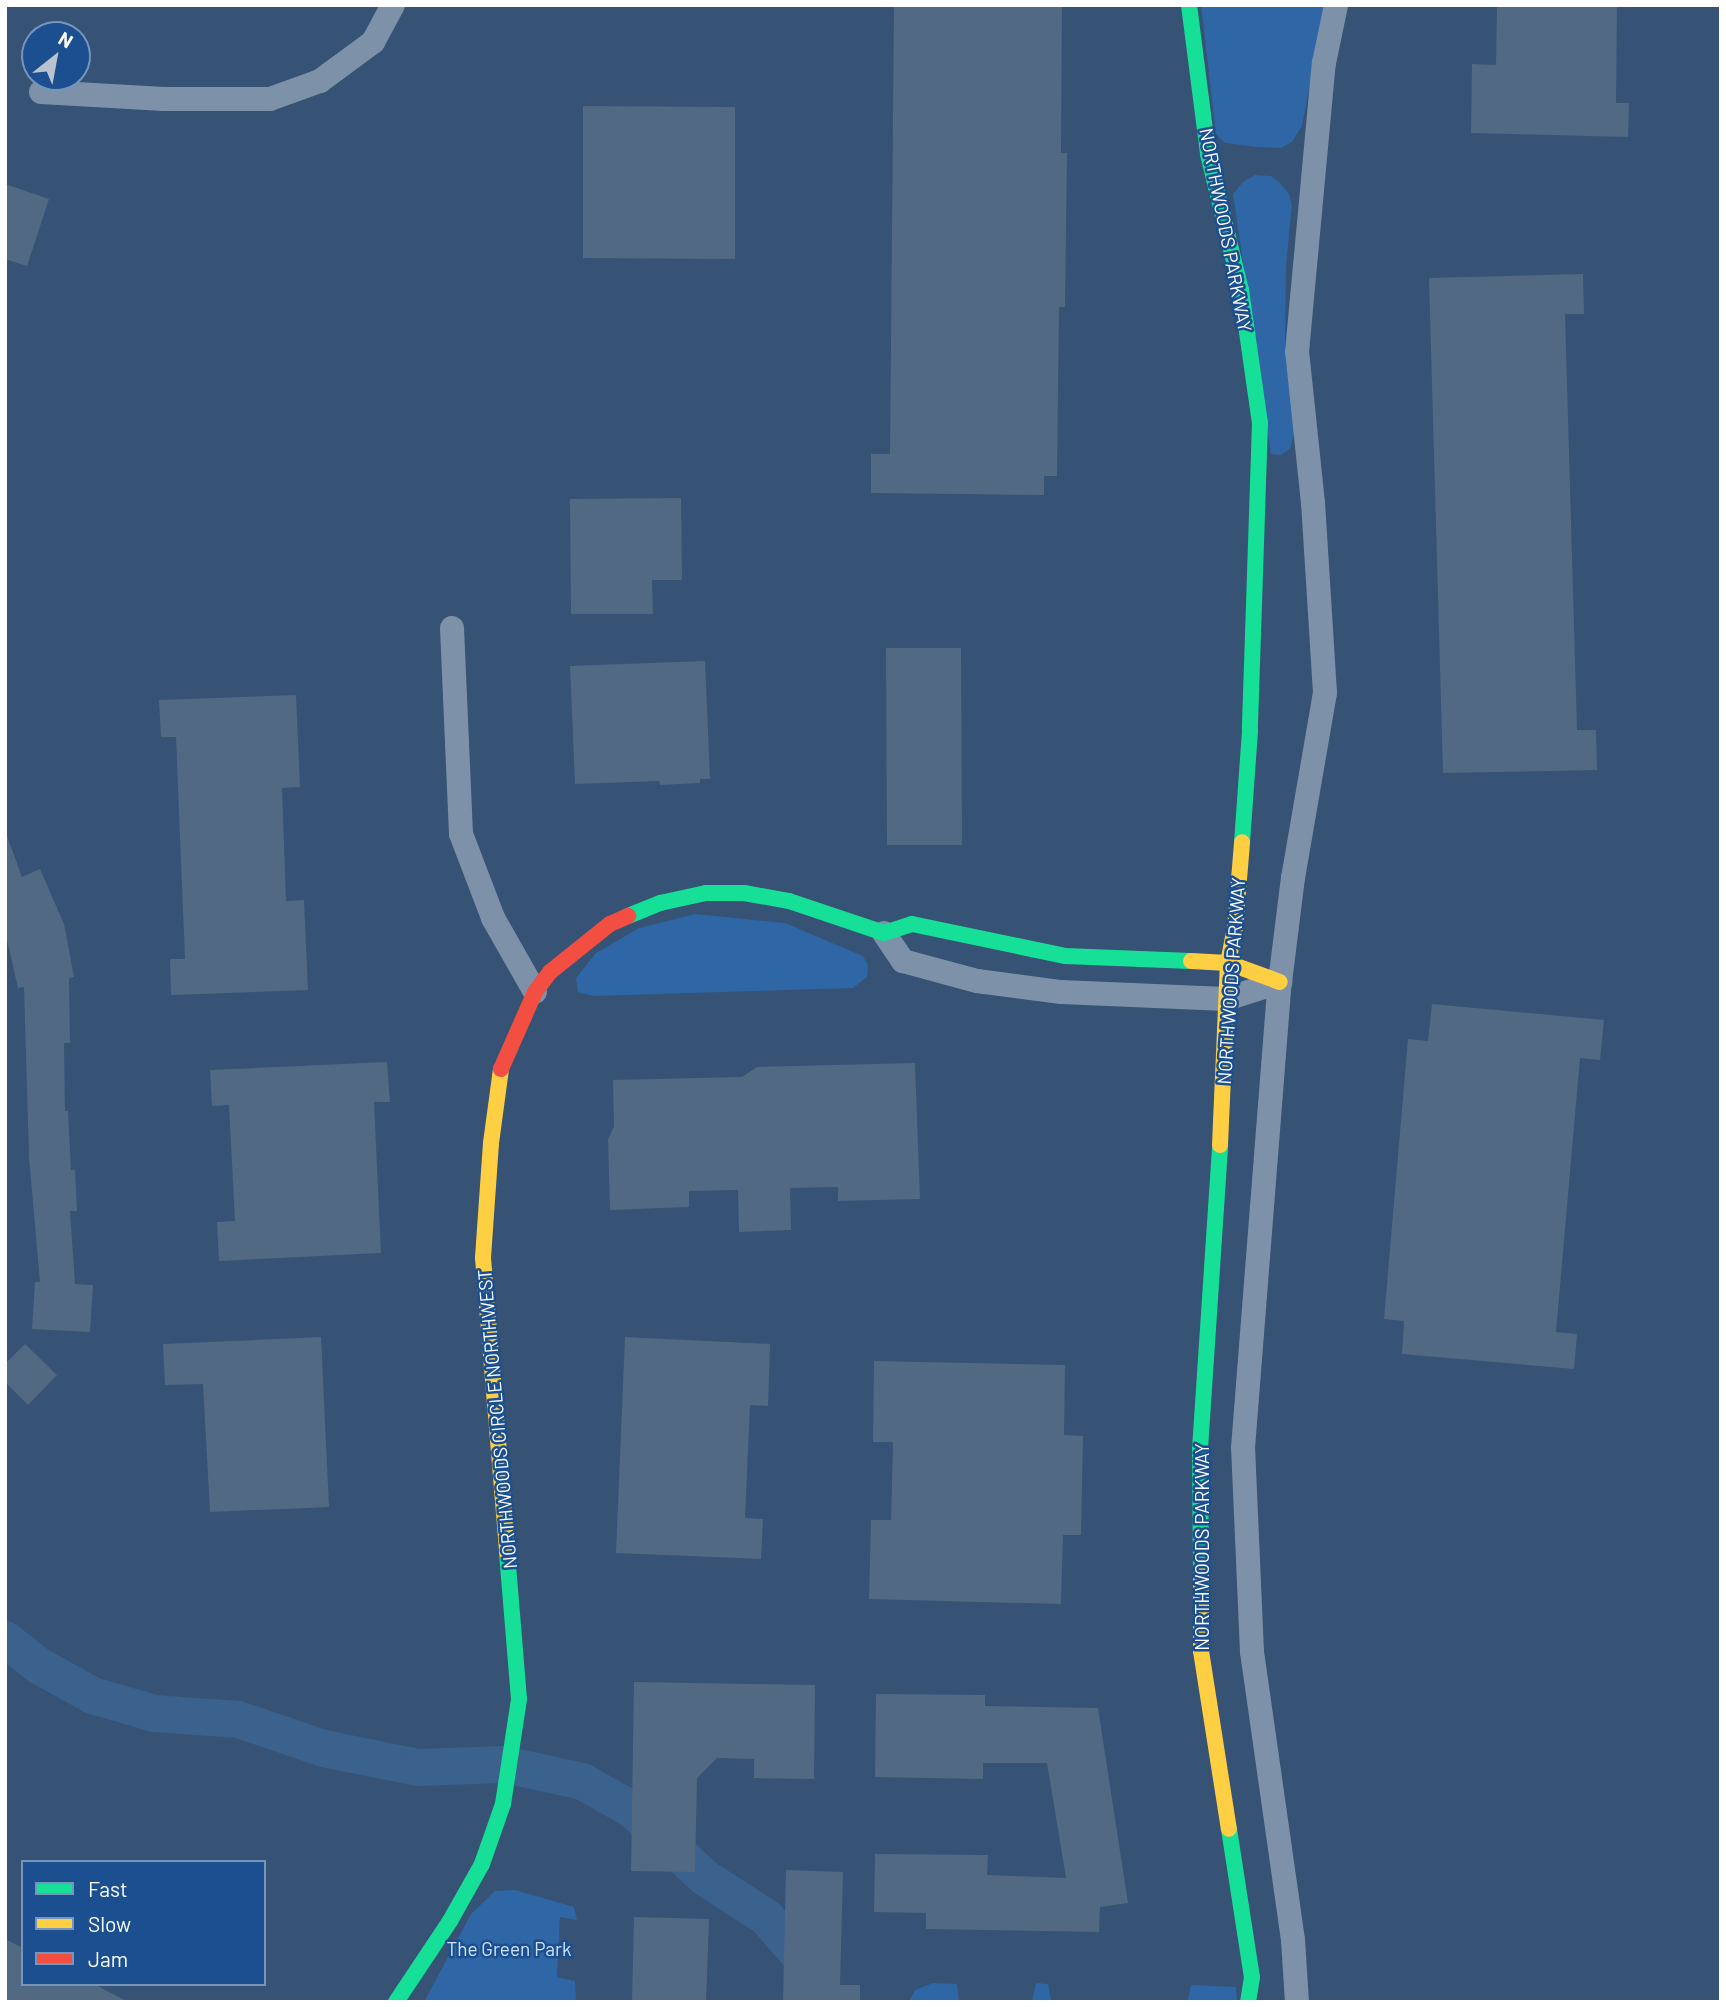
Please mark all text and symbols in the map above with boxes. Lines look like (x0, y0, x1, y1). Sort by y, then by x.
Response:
north arrow (21, 21, 91, 91)
text: N (55, 26, 77, 52)
street label: NORTHWOODS PARKWAY (1195, 126, 1257, 334)
street label: NORTHWOODS PARKWAY (1212, 877, 1250, 1085)
street label: NORTHWOODS CIRCLE NORTHWEST (473, 1268, 521, 1570)
street label: NORTHWOODS PARKWAY (1191, 1443, 1213, 1651)
legend (21, 1860, 266, 1986)
text: Fast (88, 1876, 128, 1901)
text: Slow (88, 1911, 131, 1936)
park label: The Green Park (447, 1938, 571, 1960)
text: Jam (88, 1946, 128, 1971)

